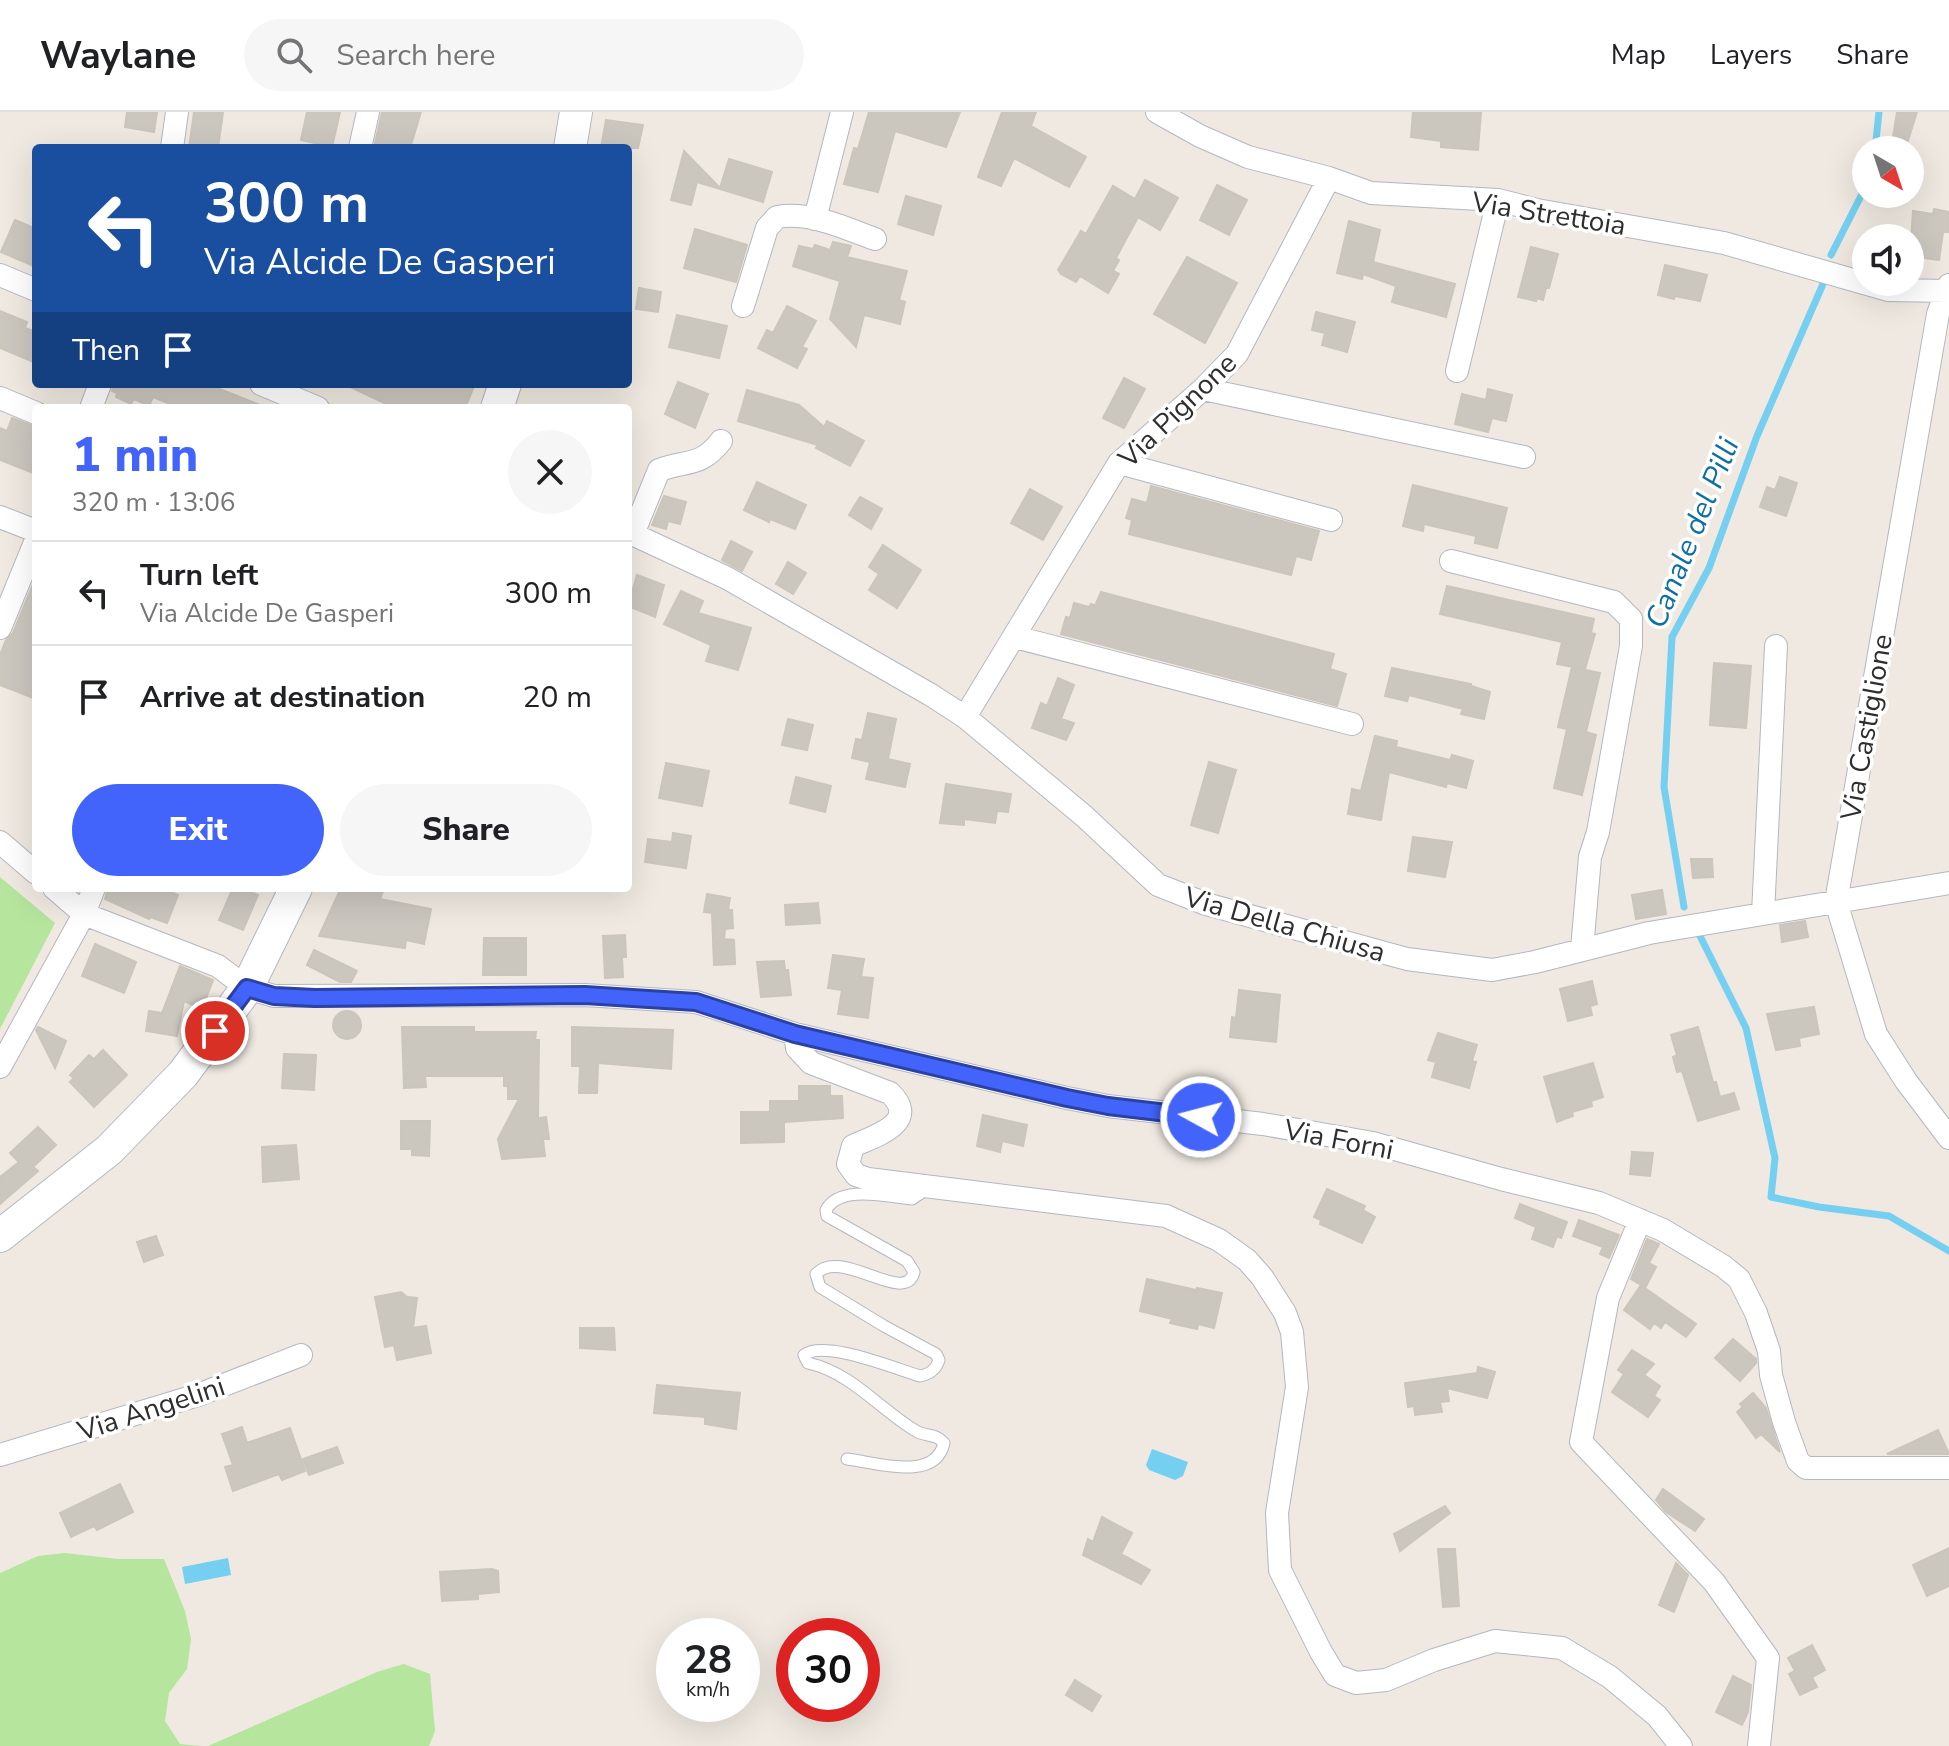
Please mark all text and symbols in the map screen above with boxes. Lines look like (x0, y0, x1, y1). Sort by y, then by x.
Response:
search box (244, 19, 804, 91)
text: Waylane (40, 30, 196, 81)
icon: search (272, 33, 316, 77)
text: Search here (336, 35, 495, 76)
text: Map (1611, 36, 1666, 74)
text: Layers (1710, 36, 1792, 74)
text: Share (1836, 36, 1909, 74)
north arrow (1852, 136, 1924, 208)
map controls (1852, 136, 1924, 296)
text: 300 m (204, 165, 369, 242)
icon: left (72, 176, 176, 280)
street label: Via Strettoia (1468, 183, 1629, 245)
button: sound (1852, 224, 1924, 296)
text: Via Alcide De Gasperi (204, 238, 556, 287)
icon: arrive (156, 328, 200, 372)
text: Then (72, 330, 140, 371)
street label: Via Pignone (1110, 345, 1245, 477)
text: 1 min (72, 422, 198, 488)
button: close (508, 430, 592, 514)
water label: Canale del Pilli (1636, 431, 1750, 634)
text: 320 m · 13:06 (72, 485, 235, 520)
text: Turn left (140, 555, 258, 596)
icon: left (72, 571, 116, 615)
text: 300 m (505, 573, 592, 614)
text: Via Alcide De Gasperi (140, 596, 394, 631)
street label: Via Castiglione (1832, 631, 1902, 824)
icon: arrive (72, 675, 116, 719)
text: Arrive at destination (140, 677, 425, 718)
text: 20 m (523, 677, 592, 718)
button: Exit (72, 784, 324, 876)
button: Share (340, 784, 592, 876)
street label: Via Della Chiusa (1179, 878, 1390, 972)
pin (181, 997, 249, 1065)
icon: arrive (193, 1009, 237, 1053)
position arrow (1159, 1075, 1243, 1159)
street label: Via Forni (1280, 1111, 1397, 1169)
street label: Via Angelini (72, 1367, 230, 1451)
speed limit sign: 30 (776, 1618, 880, 1722)
text: 28 (684, 1633, 732, 1687)
text: km/h (686, 1676, 730, 1703)

